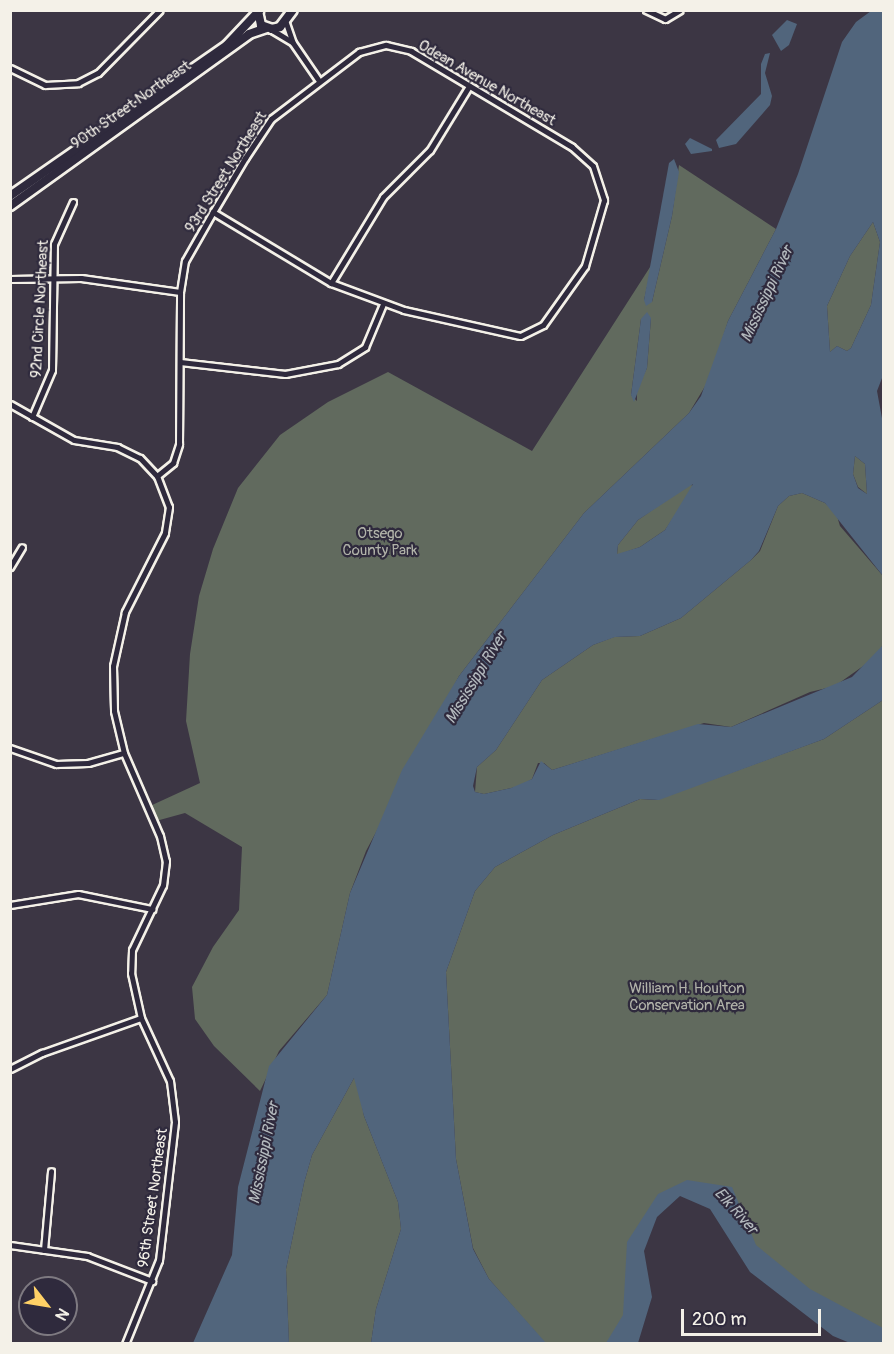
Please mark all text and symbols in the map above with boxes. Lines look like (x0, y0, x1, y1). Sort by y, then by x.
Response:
street label: Odean Avenue Northeast (415, 36, 559, 130)
street label: 90th Street Northeast (68, 57, 194, 153)
street label: 93rd Street Northeast (181, 108, 271, 236)
street label: 92nd Circle Northeast (27, 240, 53, 378)
water label: Mississippi River (736, 243, 798, 345)
park label: Otsego County Park (342, 524, 418, 559)
water label: Mississippi River (441, 629, 511, 727)
park label: William H. Houlton Conservation Area (629, 979, 745, 1014)
water label: Mississippi River (245, 1100, 283, 1206)
street label: 96th Street Northeast (134, 1127, 172, 1269)
water label: Elk River (710, 1184, 762, 1238)
north arrow (18, 1276, 78, 1336)
scale bar (684, 1297, 824, 1335)
text: N (50, 1304, 73, 1324)
text: 200 m (692, 1308, 747, 1331)

